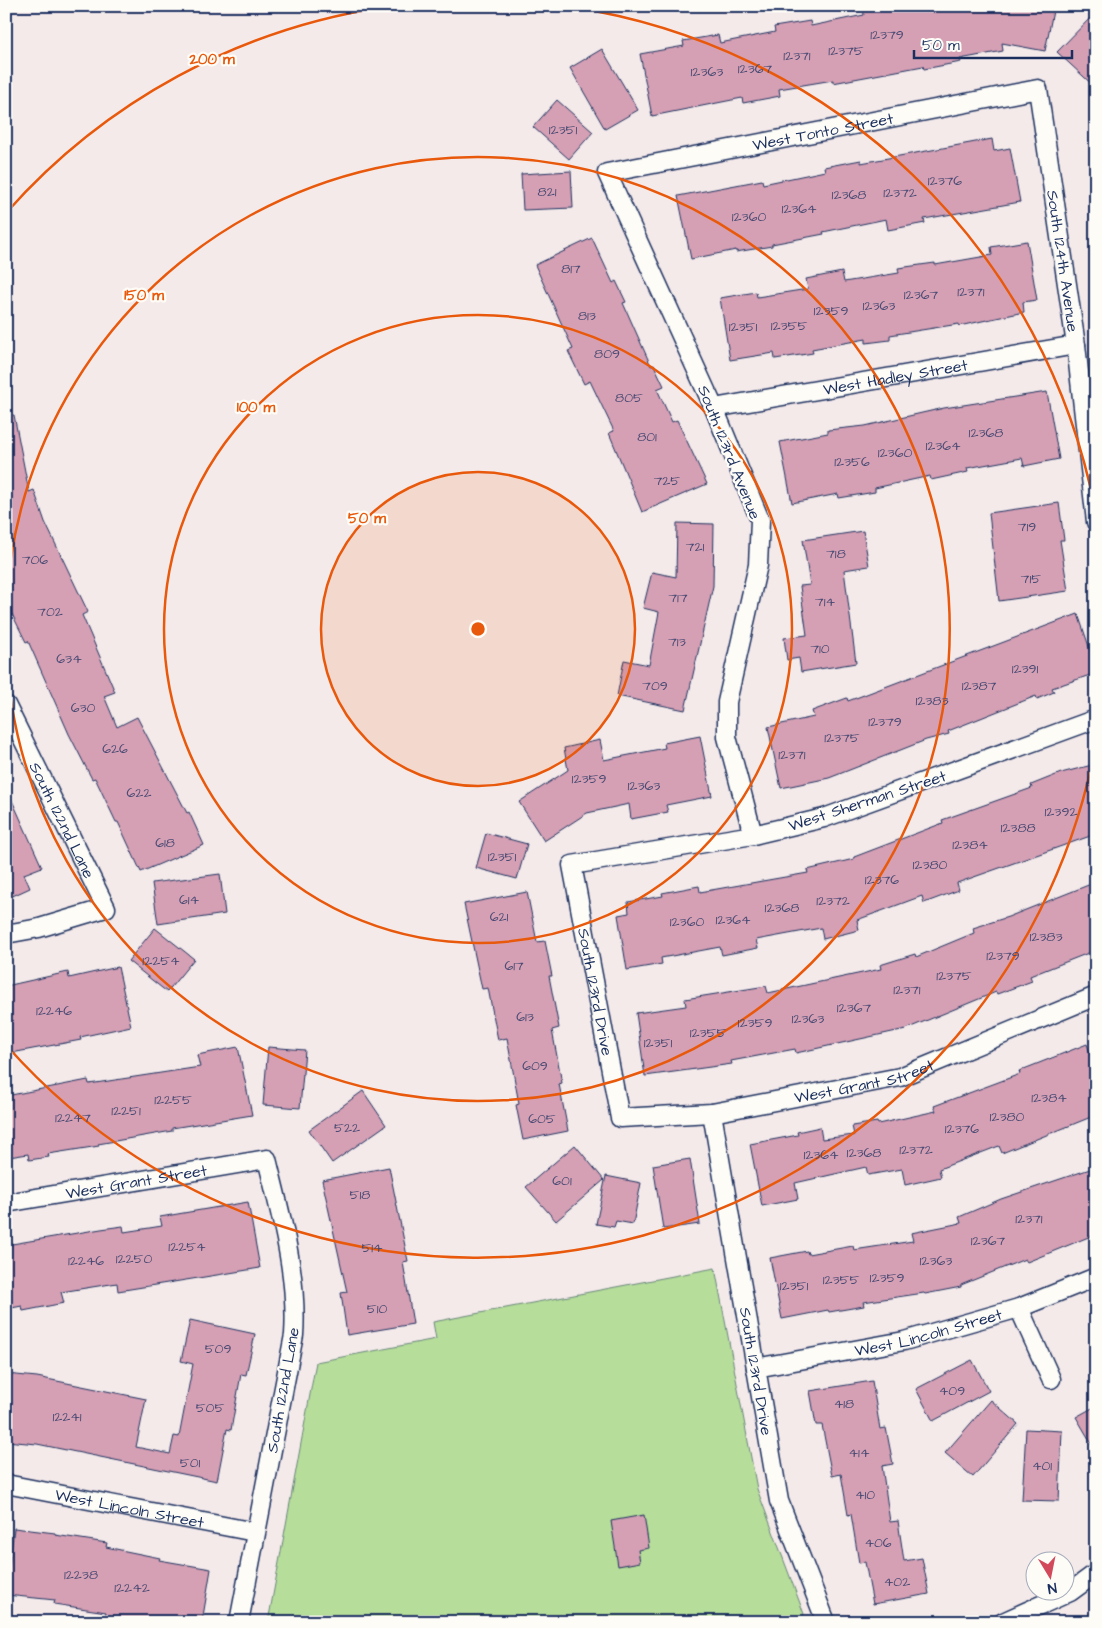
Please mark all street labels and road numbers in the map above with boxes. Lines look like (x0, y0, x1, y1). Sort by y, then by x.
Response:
street label: West Tonto Street (751, 107, 896, 156)
street label: South 124th Avenue (1041, 189, 1084, 334)
street label: West Hadley Street (821, 354, 970, 401)
street label: South 123rd Avenue (692, 382, 766, 523)
street label: South 122nd Lane (24, 758, 100, 882)
street label: West Sherman Street (786, 765, 950, 837)
street label: South 123rd Drive (572, 926, 618, 1058)
street label: West Grant Street (793, 1054, 938, 1109)
street label: West Grant Street (64, 1159, 209, 1205)
street label: West Lincoln Street (853, 1303, 1005, 1362)
street label: South 123rd Drive (734, 1306, 778, 1437)
street label: South 122nd Lane (261, 1325, 305, 1455)
street label: West Lincoln Street (53, 1484, 207, 1534)

